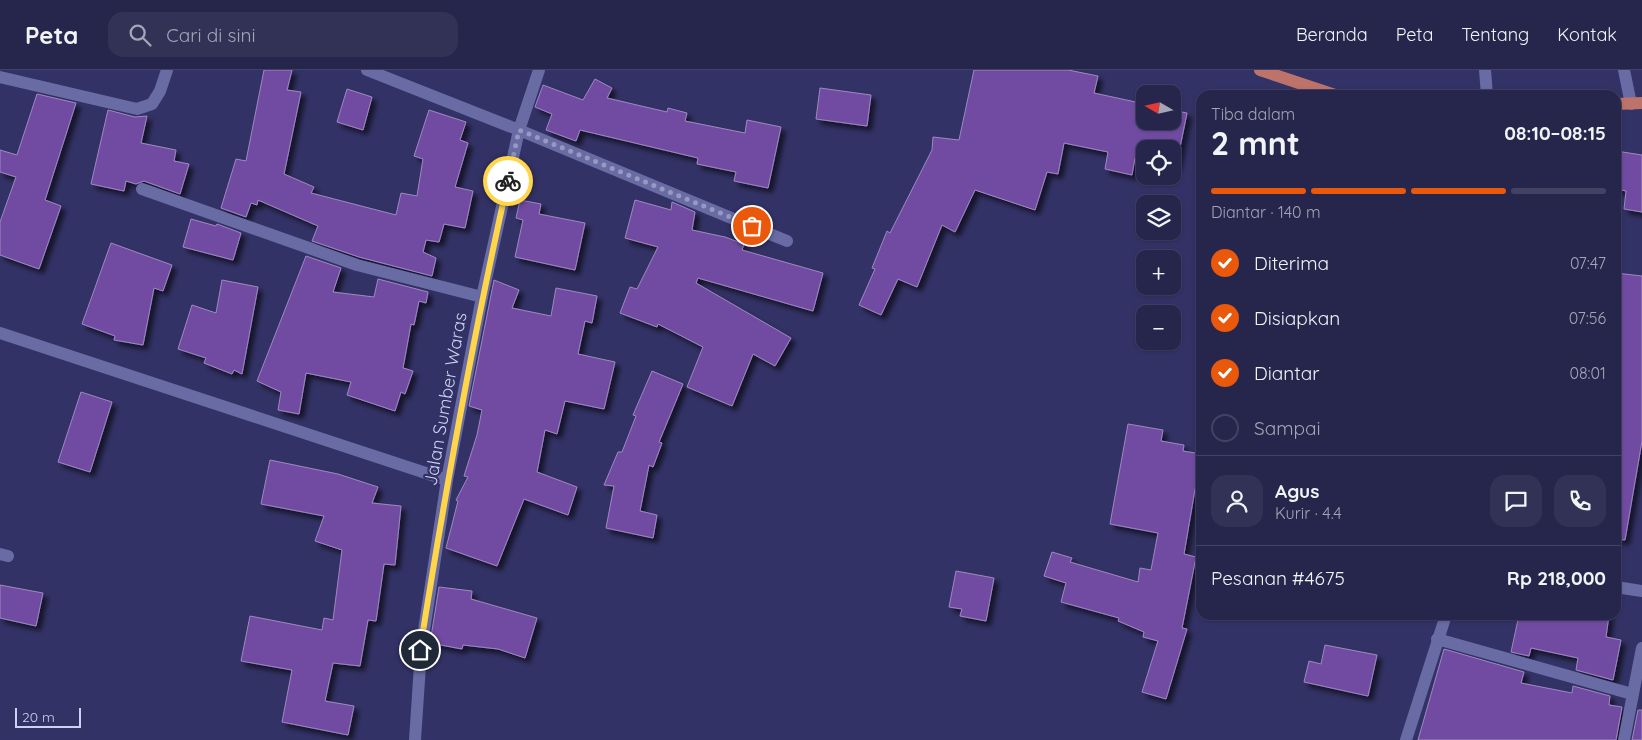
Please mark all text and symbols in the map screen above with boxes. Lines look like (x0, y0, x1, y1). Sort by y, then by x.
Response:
search box (108, 12, 458, 57)
text: Peta (25, 20, 78, 50)
icon: search (126, 21, 154, 49)
text: Cari di sini (166, 23, 256, 47)
text: Beranda (1296, 23, 1368, 46)
text: Peta (1396, 23, 1433, 46)
text: Tentang (1461, 23, 1529, 46)
text: Kontak (1557, 23, 1617, 46)
north arrow (1136, 85, 1181, 130)
map controls (1136, 85, 1181, 350)
text: Tiba dalam (1211, 104, 1295, 124)
text: 08:10–08:15 (1504, 121, 1606, 145)
text: 2 mnt (1211, 123, 1300, 163)
button: locate (1136, 140, 1181, 185)
courier (483, 156, 533, 206)
icon: bike (494, 167, 522, 195)
button: layers (1136, 195, 1181, 240)
text: Diantar · 140 m (1211, 202, 1321, 222)
pin (731, 205, 773, 247)
icon: bag (738, 212, 766, 240)
icon: check (1211, 249, 1239, 277)
button: + (1136, 250, 1181, 295)
text: Diterima (1254, 251, 1329, 275)
text: 07:47 (1570, 253, 1606, 273)
icon: check (1211, 304, 1239, 332)
button: − (1136, 305, 1181, 350)
text: Disiapkan (1254, 306, 1340, 330)
text: 07:56 (1569, 308, 1606, 328)
street label: Jalan Sumber Waras (418, 311, 472, 487)
icon: check (1211, 359, 1239, 387)
text: Diantar (1254, 361, 1320, 385)
text: 08:01 (1569, 363, 1606, 383)
text: Sampai (1254, 416, 1321, 440)
button: person (1211, 475, 1263, 527)
button: chat (1490, 475, 1542, 527)
button: phone (1554, 475, 1606, 527)
text: Agus (1275, 479, 1319, 503)
text: Kurir · 4.4 (1275, 503, 1342, 523)
text: Pesanan #4675 (1211, 566, 1345, 590)
text: Rp 218,000 (1507, 566, 1606, 590)
pin (399, 629, 441, 671)
icon: home (406, 636, 434, 664)
scale bar (15, 705, 81, 728)
text: 20 m (22, 708, 55, 726)

